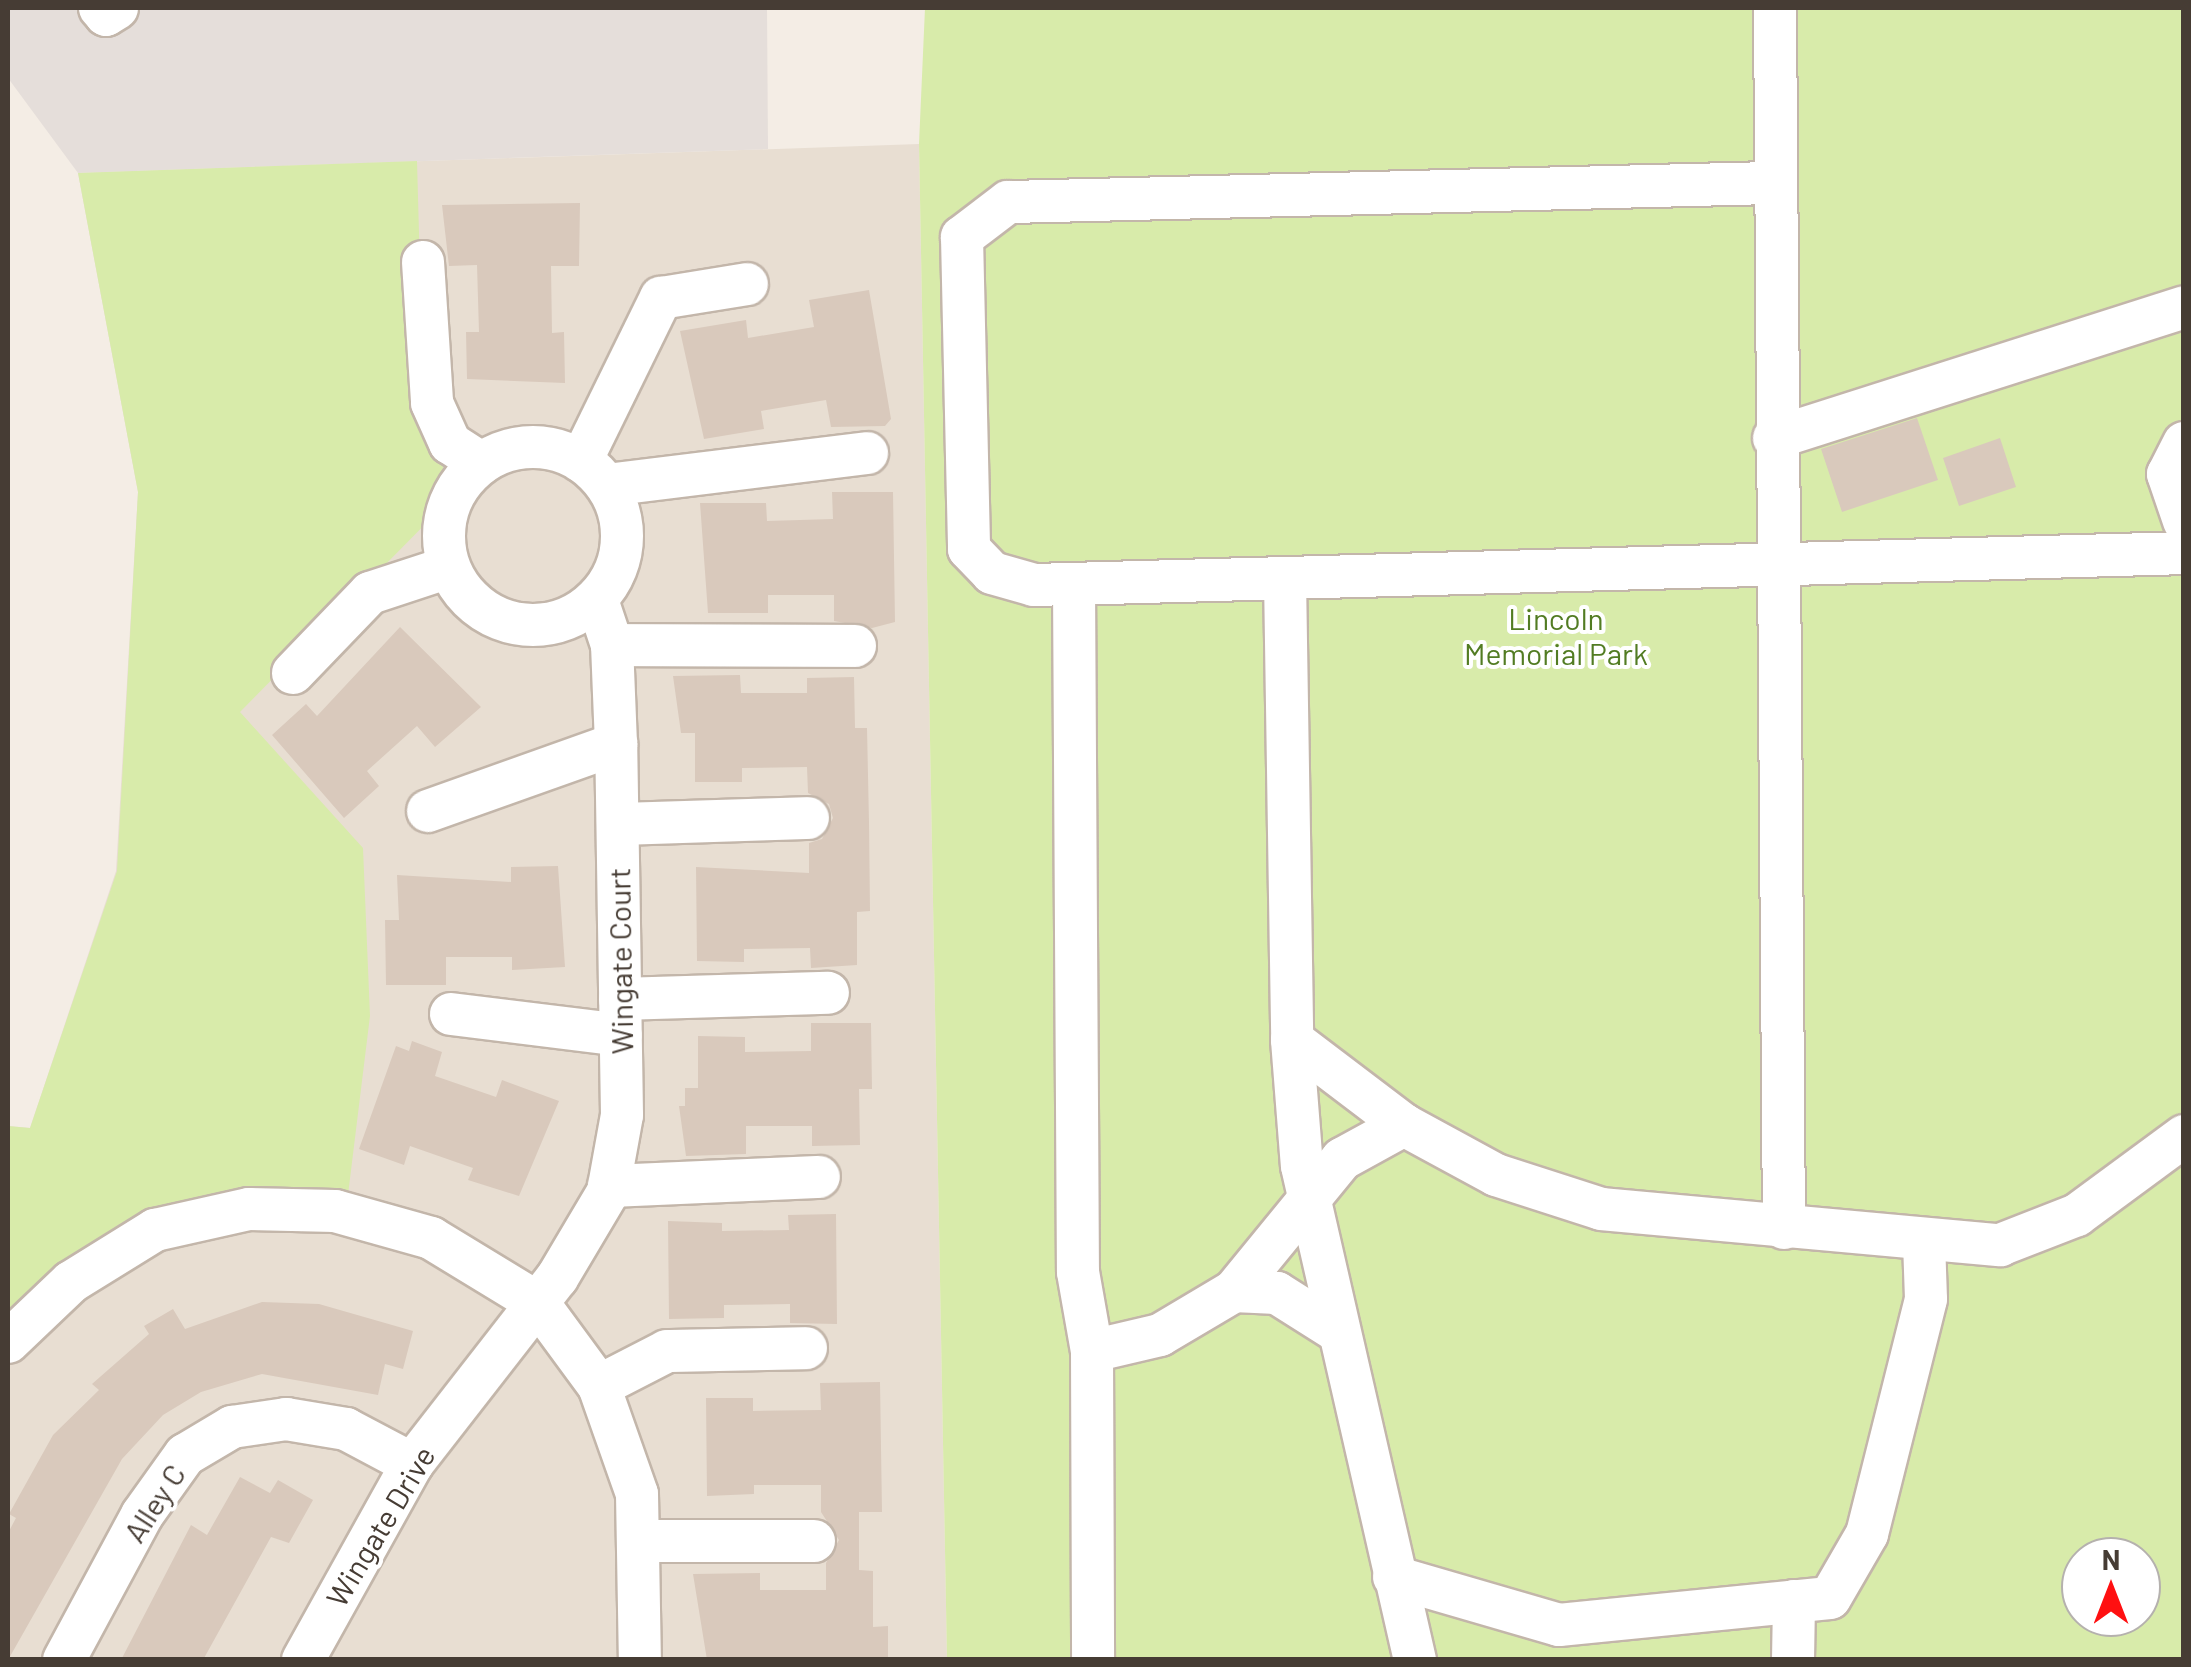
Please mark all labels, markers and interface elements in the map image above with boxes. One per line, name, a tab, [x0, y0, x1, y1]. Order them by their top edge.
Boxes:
park label: Lincoln Memorial Park	[1464, 600, 1648, 670]
street label: Wingate Court	[600, 867, 640, 1055]
street label: Wingate Drive	[318, 1439, 442, 1613]
street label: Alley C	[116, 1457, 192, 1549]
north arrow	[2061, 1537, 2161, 1637]
text: N	[2102, 1542, 2120, 1576]

